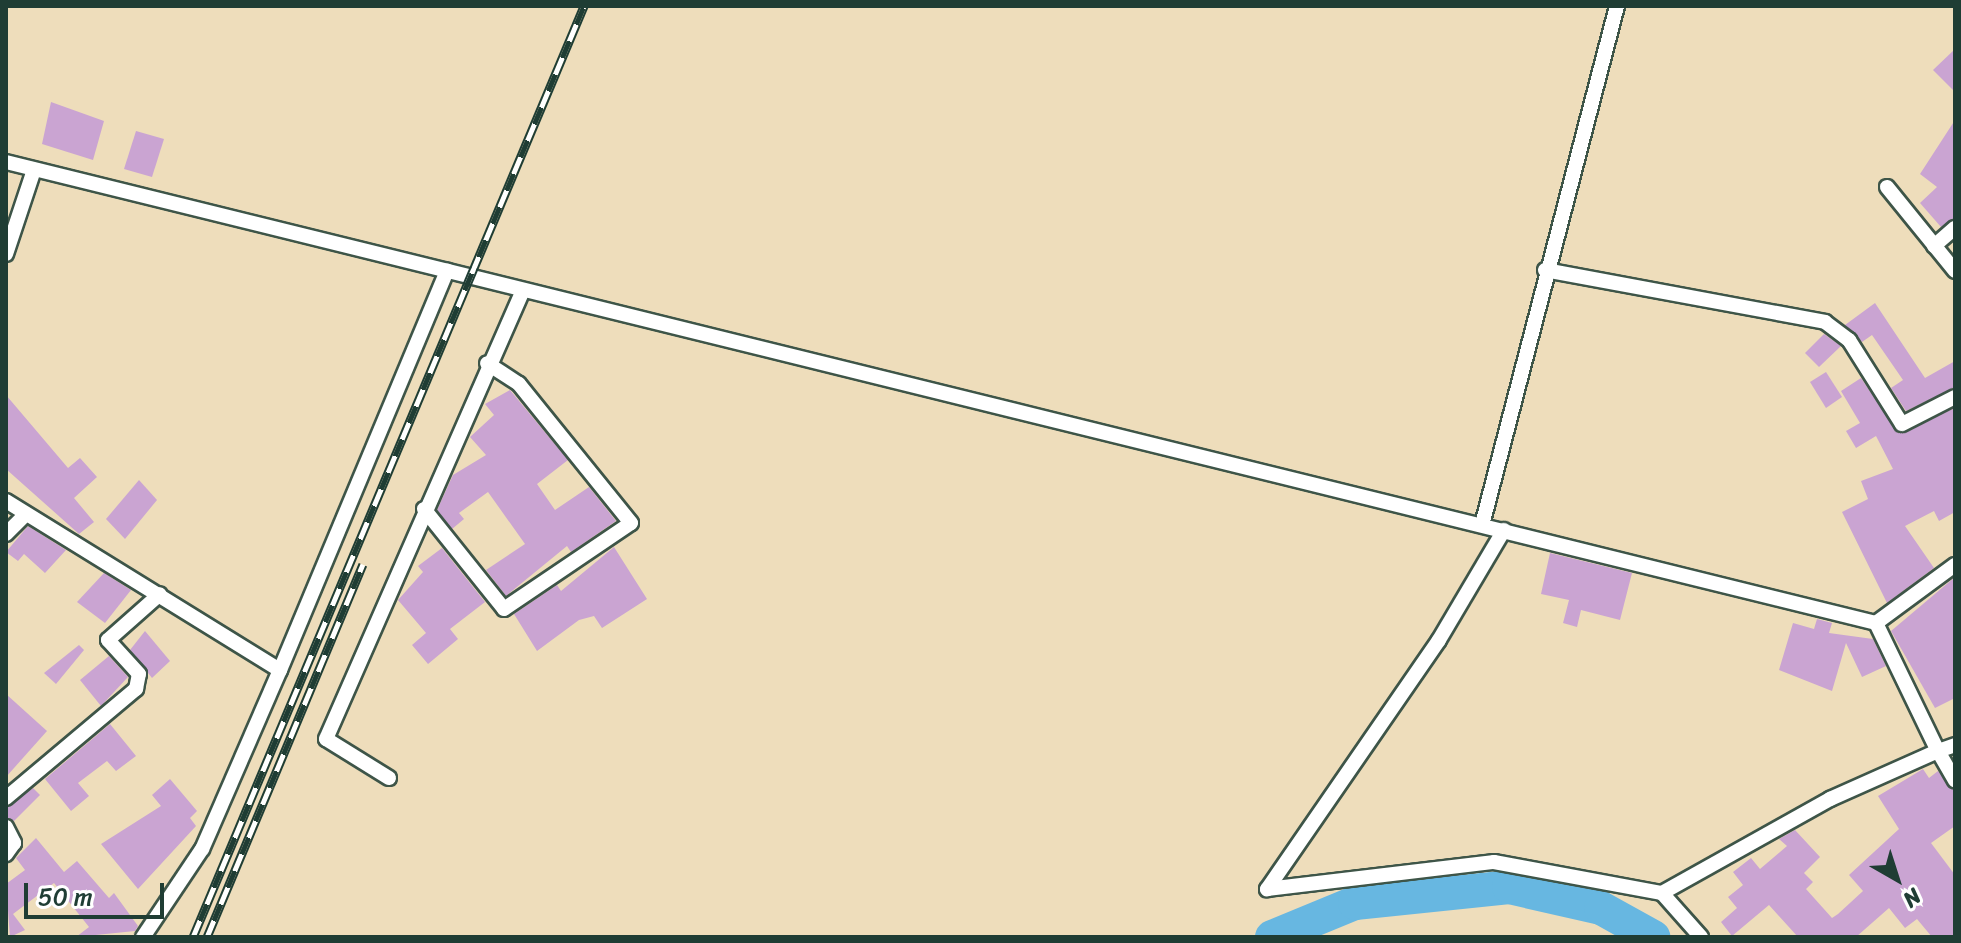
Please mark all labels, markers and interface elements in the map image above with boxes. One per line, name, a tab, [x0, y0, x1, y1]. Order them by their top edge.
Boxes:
north arrow	[1857, 839, 1937, 919]
scale bar	[28, 867, 168, 917]
text: 50 m	[38, 876, 93, 918]
text: N	[1894, 878, 1931, 918]

